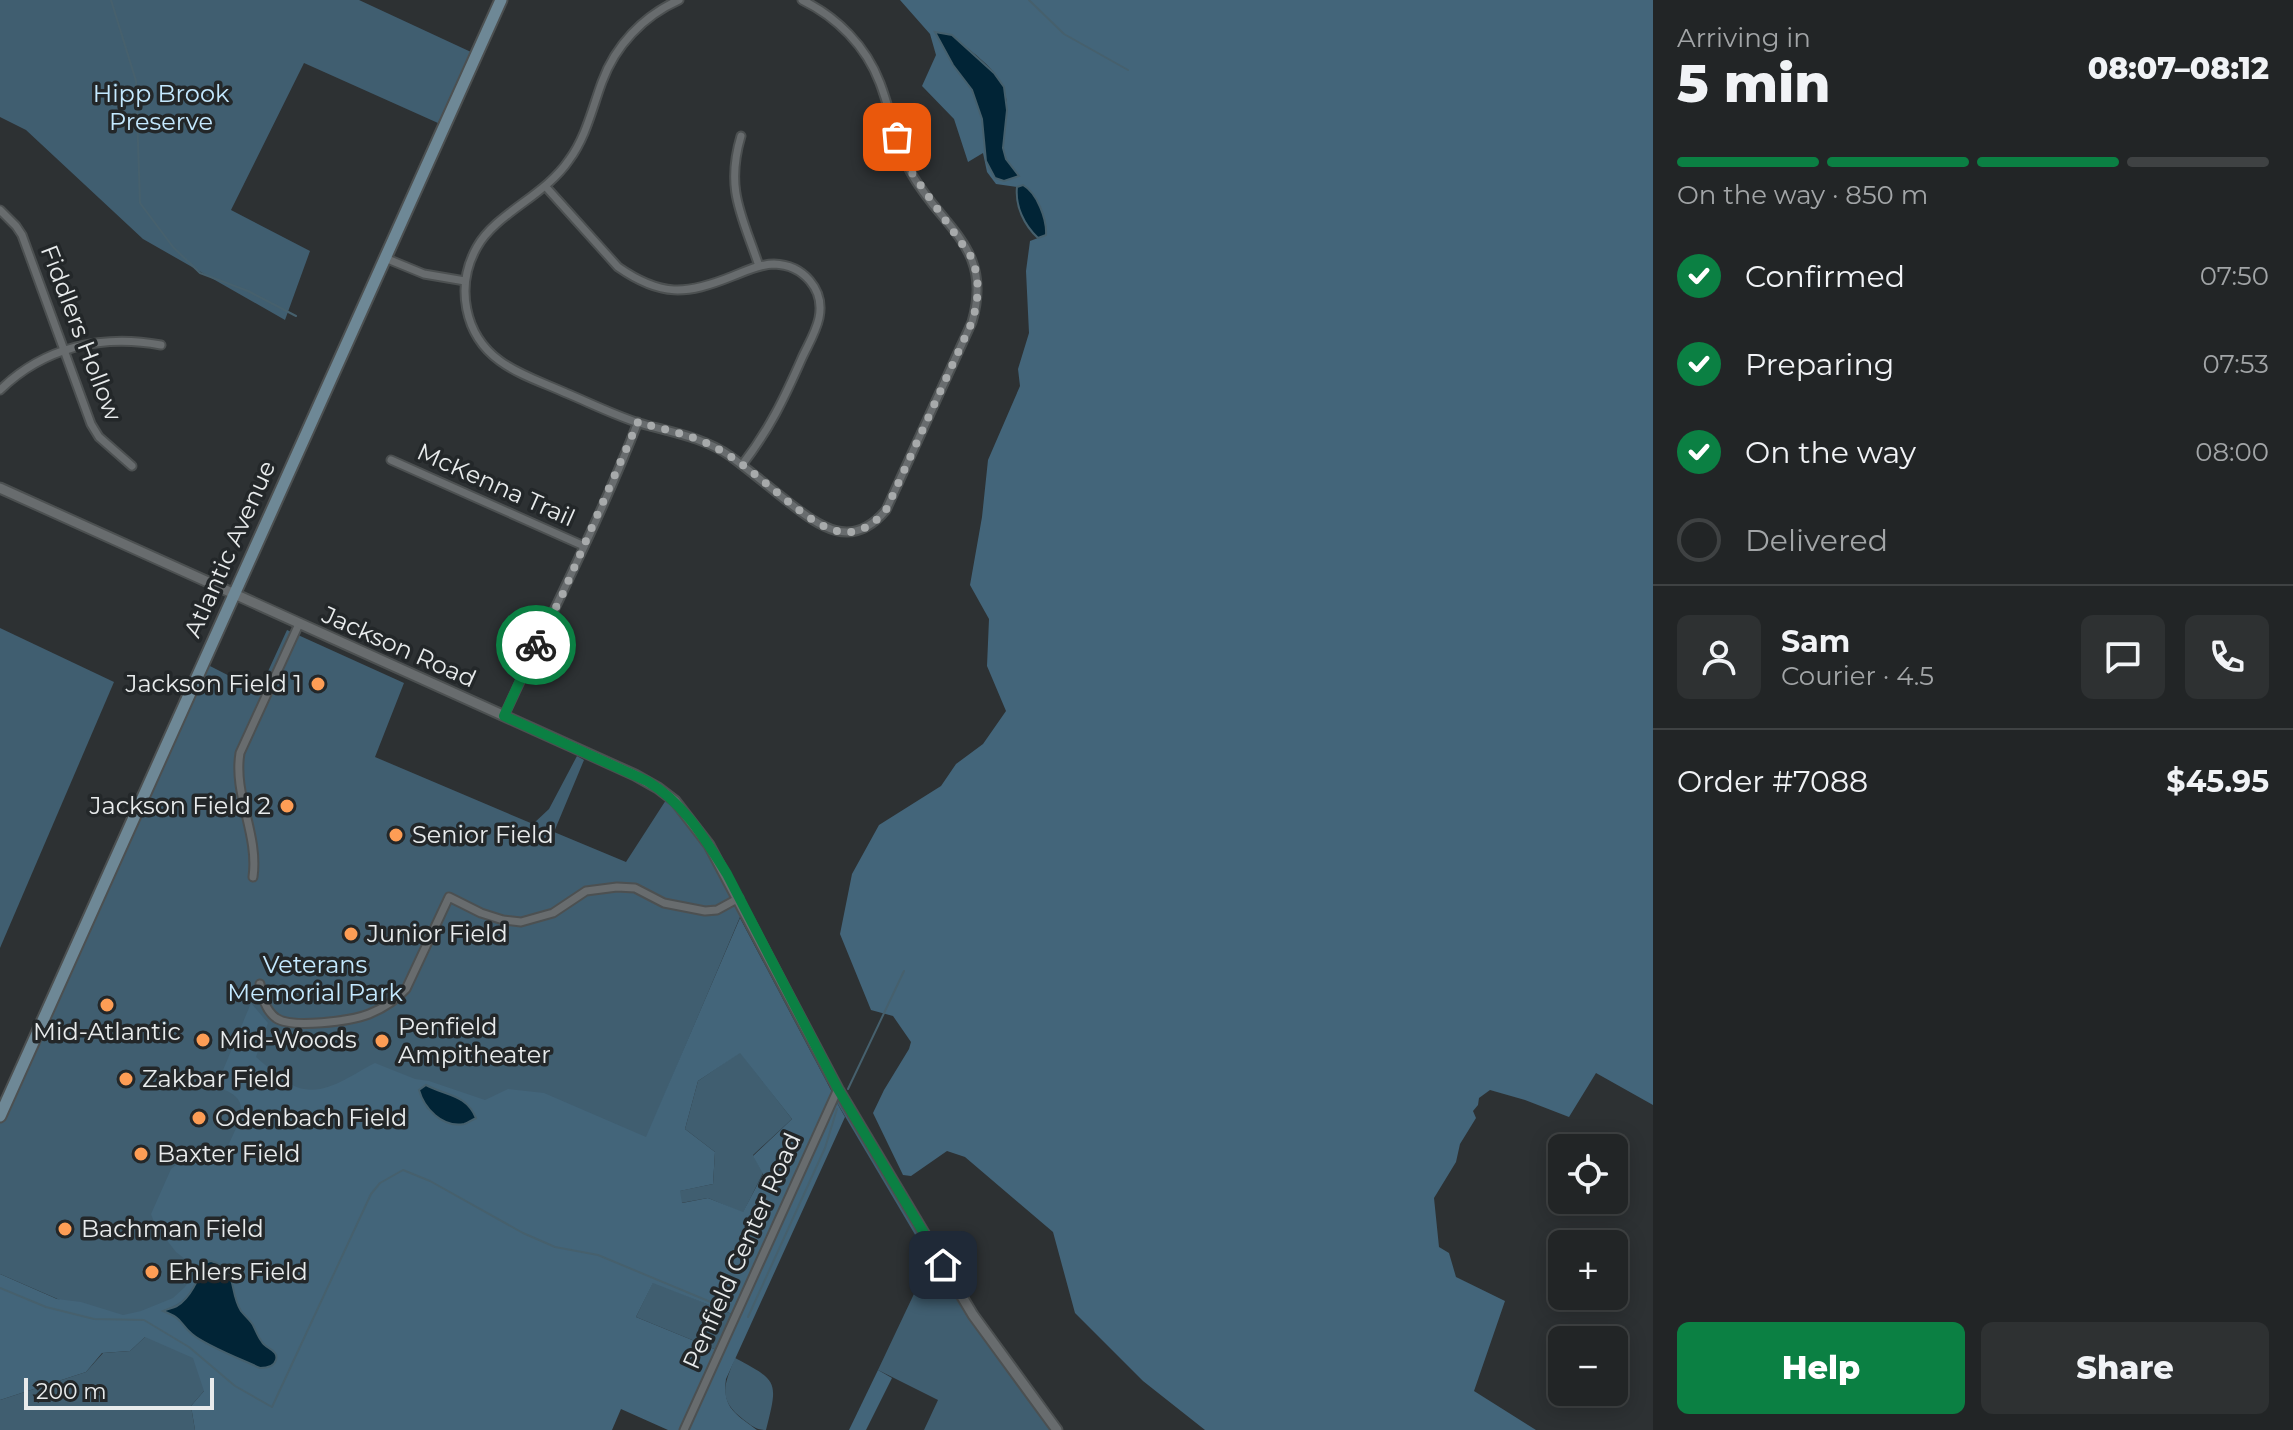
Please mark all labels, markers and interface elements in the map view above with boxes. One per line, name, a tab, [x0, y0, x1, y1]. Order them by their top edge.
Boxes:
text: Arriving in	[1677, 22, 1811, 54]
text: 08:07–08:12	[2088, 50, 2269, 87]
text: 5 min	[1677, 52, 1831, 115]
park label: Hipp Brook Preserve	[93, 79, 230, 136]
pin	[863, 103, 931, 171]
icon: bag	[875, 115, 919, 159]
text: On the way · 850 m	[1677, 179, 1928, 211]
street label: Fiddlers Hollow	[35, 241, 128, 425]
icon: check	[1677, 254, 1721, 298]
text: Confirmed	[1745, 258, 1905, 295]
text: 07:50	[2200, 260, 2269, 292]
icon: check	[1677, 342, 1721, 386]
text: Preparing	[1745, 346, 1894, 383]
text: 07:53	[2202, 348, 2269, 380]
icon: check	[1677, 430, 1721, 474]
text: On the way	[1745, 434, 1916, 471]
text: 08:00	[2195, 436, 2269, 468]
street label: McKenna Trail	[413, 437, 580, 532]
street label: Atlantic Avenue	[178, 456, 281, 642]
text: Delivered	[1745, 522, 1888, 559]
street label: Jackson Road	[317, 599, 481, 693]
courier	[496, 605, 576, 685]
button: person	[1677, 615, 1761, 699]
button: chat	[2081, 615, 2165, 699]
button: phone	[2185, 615, 2269, 699]
icon: bike	[514, 623, 558, 667]
text: Sam	[1781, 623, 1850, 660]
text: Courier · 4.5	[1781, 660, 1934, 692]
place label: Jackson Field 1	[124, 669, 302, 698]
marker: Jackson Field 1	[309, 675, 327, 693]
text: Order #7088	[1677, 763, 1868, 800]
text: $45.95	[2166, 763, 2269, 800]
place label: Jackson Field 2	[88, 791, 271, 820]
marker: Jackson Field 2	[278, 797, 296, 815]
place label: Senior Field	[412, 820, 554, 849]
marker: Senior Field	[387, 826, 405, 844]
place label: Junior Field	[366, 919, 508, 948]
marker: Junior Field	[342, 925, 360, 943]
park label: Veterans Memorial Park	[227, 950, 403, 1007]
marker: Mid-Atlantic	[98, 996, 116, 1014]
place label: Penfield Ampitheater	[398, 1012, 551, 1069]
place label: Mid-Atlantic	[33, 1017, 181, 1046]
place label: Mid-Woods	[219, 1025, 357, 1054]
marker: Mid-Woods	[194, 1031, 212, 1049]
marker: Penfield Ampitheater	[373, 1032, 391, 1050]
place label: Zakbar Field	[142, 1064, 291, 1093]
marker: Zakbar Field	[117, 1070, 135, 1088]
place label: Odenbach Field	[215, 1103, 407, 1132]
marker: Odenbach Field	[190, 1109, 208, 1127]
street label: Penfield Center Road	[676, 1128, 807, 1373]
map controls	[1548, 1134, 1628, 1406]
button: locate	[1548, 1134, 1628, 1214]
place label: Baxter Field	[157, 1139, 301, 1168]
marker: Baxter Field	[132, 1145, 150, 1163]
place label: Bachman Field	[81, 1214, 264, 1243]
marker: Bachman Field	[56, 1220, 74, 1238]
button: +	[1548, 1230, 1628, 1310]
pin	[909, 1231, 977, 1299]
icon: home	[921, 1243, 965, 1287]
place label: Ehlers Field	[168, 1257, 308, 1286]
marker: Ehlers Field	[143, 1263, 161, 1281]
button: Help	[1677, 1322, 1965, 1414]
button: Share	[1981, 1322, 2269, 1414]
button: −	[1548, 1326, 1628, 1406]
scale bar	[24, 1374, 214, 1410]
text: 200 m	[36, 1378, 107, 1405]

